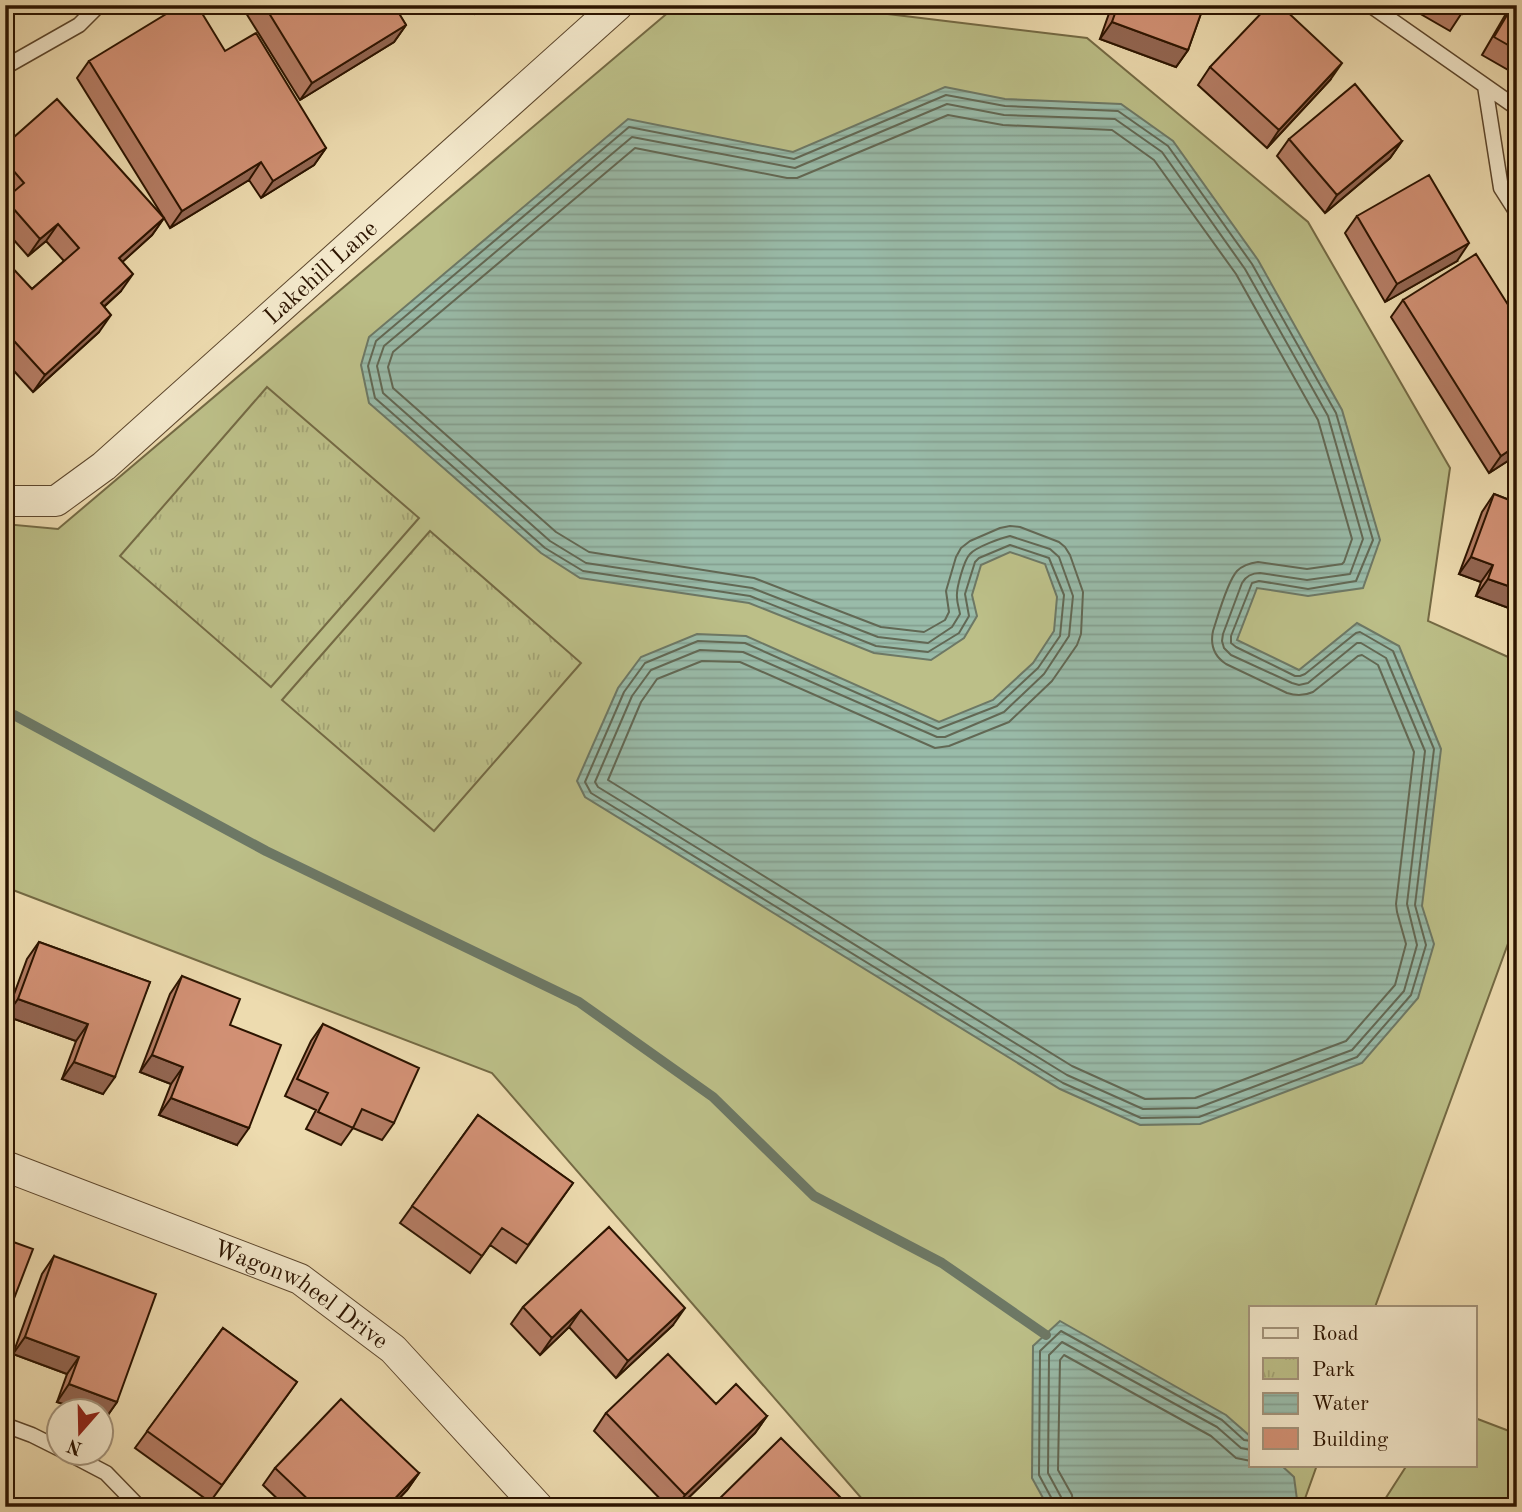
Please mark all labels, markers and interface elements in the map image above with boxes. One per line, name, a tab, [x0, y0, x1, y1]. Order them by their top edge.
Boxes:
street label: Lakehill Lane	[261, 217, 383, 330]
street label: Wagonwheel Drive	[210, 1237, 392, 1355]
legend	[1249, 1306, 1476, 1466]
text: Road	[1312, 1324, 1359, 1345]
text: Park	[1312, 1360, 1355, 1381]
text: Water	[1312, 1394, 1369, 1415]
north arrow	[46, 1396, 116, 1466]
text: Building	[1312, 1430, 1389, 1451]
text: N	[65, 1434, 85, 1457]

